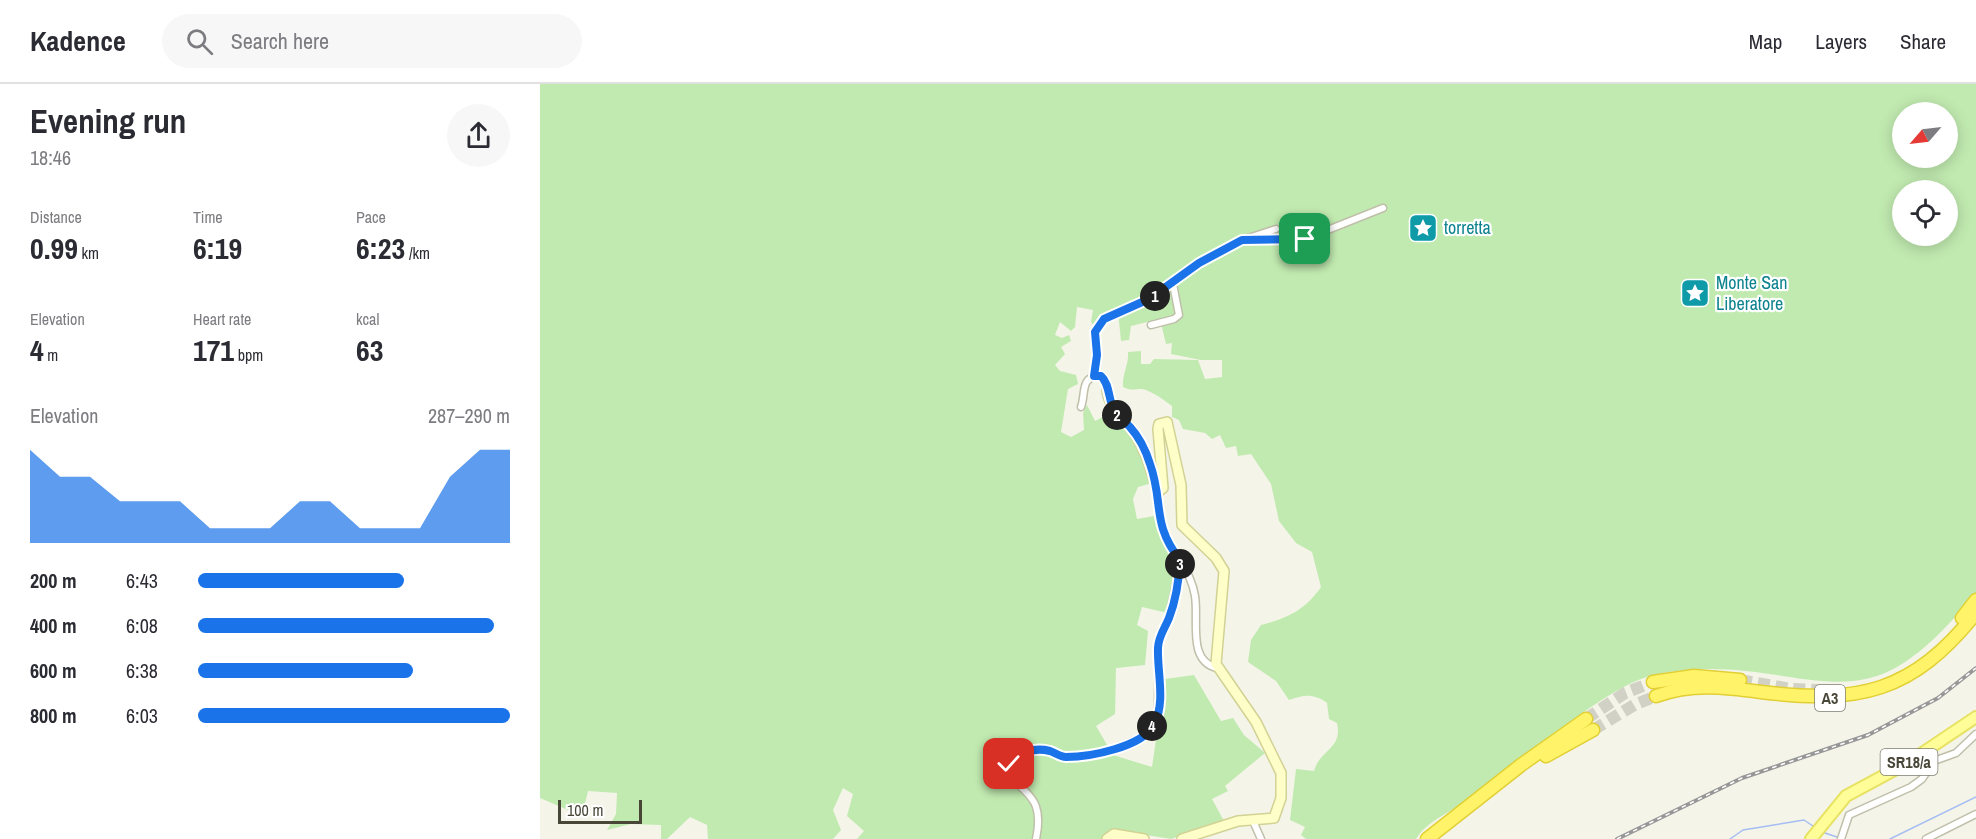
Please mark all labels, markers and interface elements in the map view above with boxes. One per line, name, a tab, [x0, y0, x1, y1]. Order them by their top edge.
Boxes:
search box	[162, 14, 582, 68]
text: Kadence	[30, 22, 126, 60]
icon: search	[183, 25, 216, 58]
text: Search here	[231, 26, 329, 56]
text: Map	[1749, 27, 1782, 56]
text: Layers	[1815, 27, 1867, 56]
text: Share	[1900, 27, 1946, 56]
text: Evening run	[30, 99, 186, 143]
north arrow	[1892, 102, 1958, 168]
map controls	[1892, 102, 1958, 246]
button: share	[447, 104, 510, 167]
text: 18:46	[30, 144, 71, 171]
button: locate	[1892, 180, 1958, 246]
text: Distance	[30, 206, 82, 228]
text: Time	[193, 206, 223, 228]
text: Pace	[356, 206, 386, 228]
place icon: torretta	[1407, 212, 1439, 244]
pin	[1279, 213, 1330, 264]
place label: torretta	[1444, 215, 1491, 240]
icon: arrive	[1288, 222, 1321, 255]
text: 0.99	[30, 228, 78, 268]
text: 6:19	[193, 228, 242, 268]
text: 6:23	[356, 228, 405, 268]
text: km	[78, 242, 99, 264]
text: /km	[405, 242, 430, 264]
place label: Monte San Liberatore	[1716, 270, 1787, 316]
place icon: Monte San Liberatore	[1679, 277, 1711, 309]
pin: 1	[1140, 281, 1170, 311]
text: 1	[1151, 285, 1159, 307]
text: Elevation	[30, 308, 85, 330]
text: Heart rate	[193, 308, 251, 330]
text: kcal	[356, 308, 379, 330]
text: 4	[30, 330, 44, 370]
text: 171	[193, 330, 234, 370]
text: 63	[356, 330, 383, 370]
text: m	[44, 344, 58, 366]
text: bpm	[234, 344, 263, 366]
pin: 2	[1102, 400, 1132, 430]
text: Elevation	[30, 402, 98, 429]
text: 287–290 m	[428, 402, 510, 429]
text: 2	[1113, 404, 1121, 426]
pin: 3	[1165, 549, 1195, 579]
text: 3	[1176, 553, 1184, 575]
text: 200 m	[30, 567, 77, 594]
text: 6:43	[126, 567, 158, 594]
text: 400 m	[30, 612, 77, 639]
text: 6:08	[126, 612, 158, 639]
text: 600 m	[30, 657, 77, 684]
text: 6:38	[126, 657, 158, 684]
road number: A3	[1815, 685, 1845, 711]
text: 800 m	[30, 702, 77, 729]
text: 6:03	[126, 702, 158, 729]
pin: 4	[1137, 711, 1167, 741]
text: 4	[1148, 715, 1156, 737]
pin	[983, 738, 1034, 789]
icon: check	[992, 747, 1025, 780]
road number: SR18/a	[1880, 749, 1938, 775]
scale bar	[558, 797, 642, 824]
text: 100 m	[567, 799, 603, 821]

